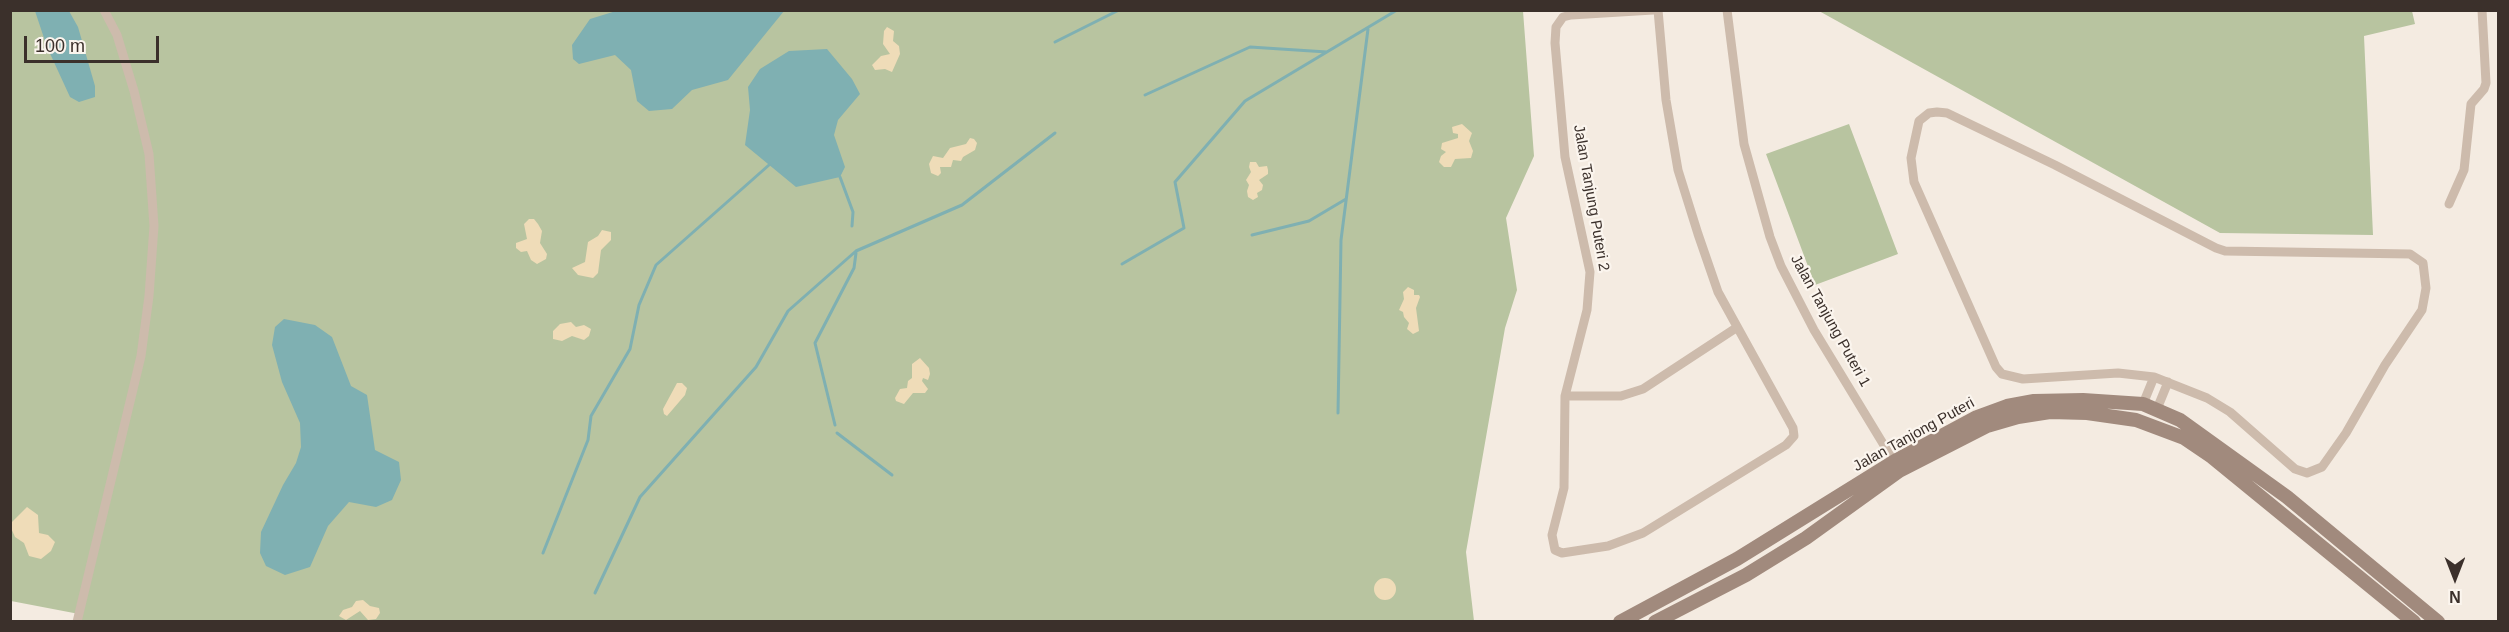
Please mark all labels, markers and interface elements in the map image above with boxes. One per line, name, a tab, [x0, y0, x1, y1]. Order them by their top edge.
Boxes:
scale bar	[27, 24, 162, 62]
text: 100 m	[35, 36, 85, 56]
street label: Jalan Tanjung Puteri 2	[1569, 123, 1613, 273]
street label: Jalan Tanjung Puteri 1	[1786, 252, 1874, 390]
street label: Jalan Tanjong Puteri	[1850, 394, 1978, 476]
north arrow	[2425, 548, 2485, 608]
text: N	[2449, 588, 2461, 605]

